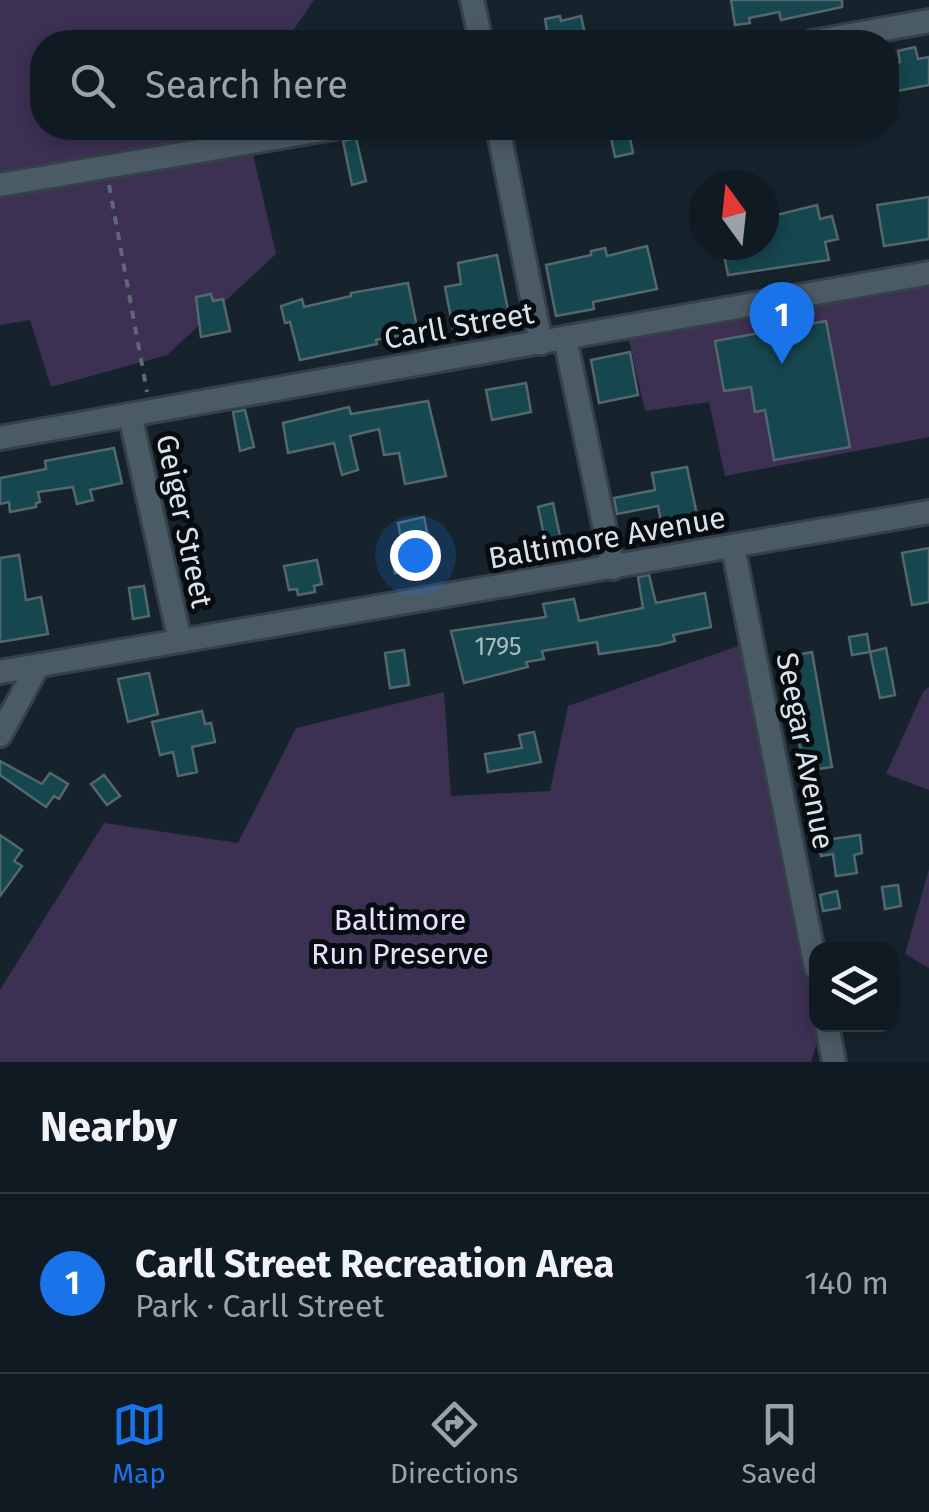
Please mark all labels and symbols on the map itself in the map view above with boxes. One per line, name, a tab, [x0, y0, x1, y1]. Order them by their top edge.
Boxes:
north arrow	[689, 170, 779, 260]
pin: 1	[750, 282, 814, 364]
street label: Carll Street	[381, 295, 537, 357]
street label: Geiger Street	[148, 431, 220, 611]
street label: Baltimore Avenue	[486, 499, 728, 577]
your location	[390, 530, 441, 581]
house number: 1795	[474, 632, 522, 662]
street label: Seegar Avenue	[768, 650, 842, 852]
park label: Baltimore Run Preserve	[311, 902, 489, 972]

